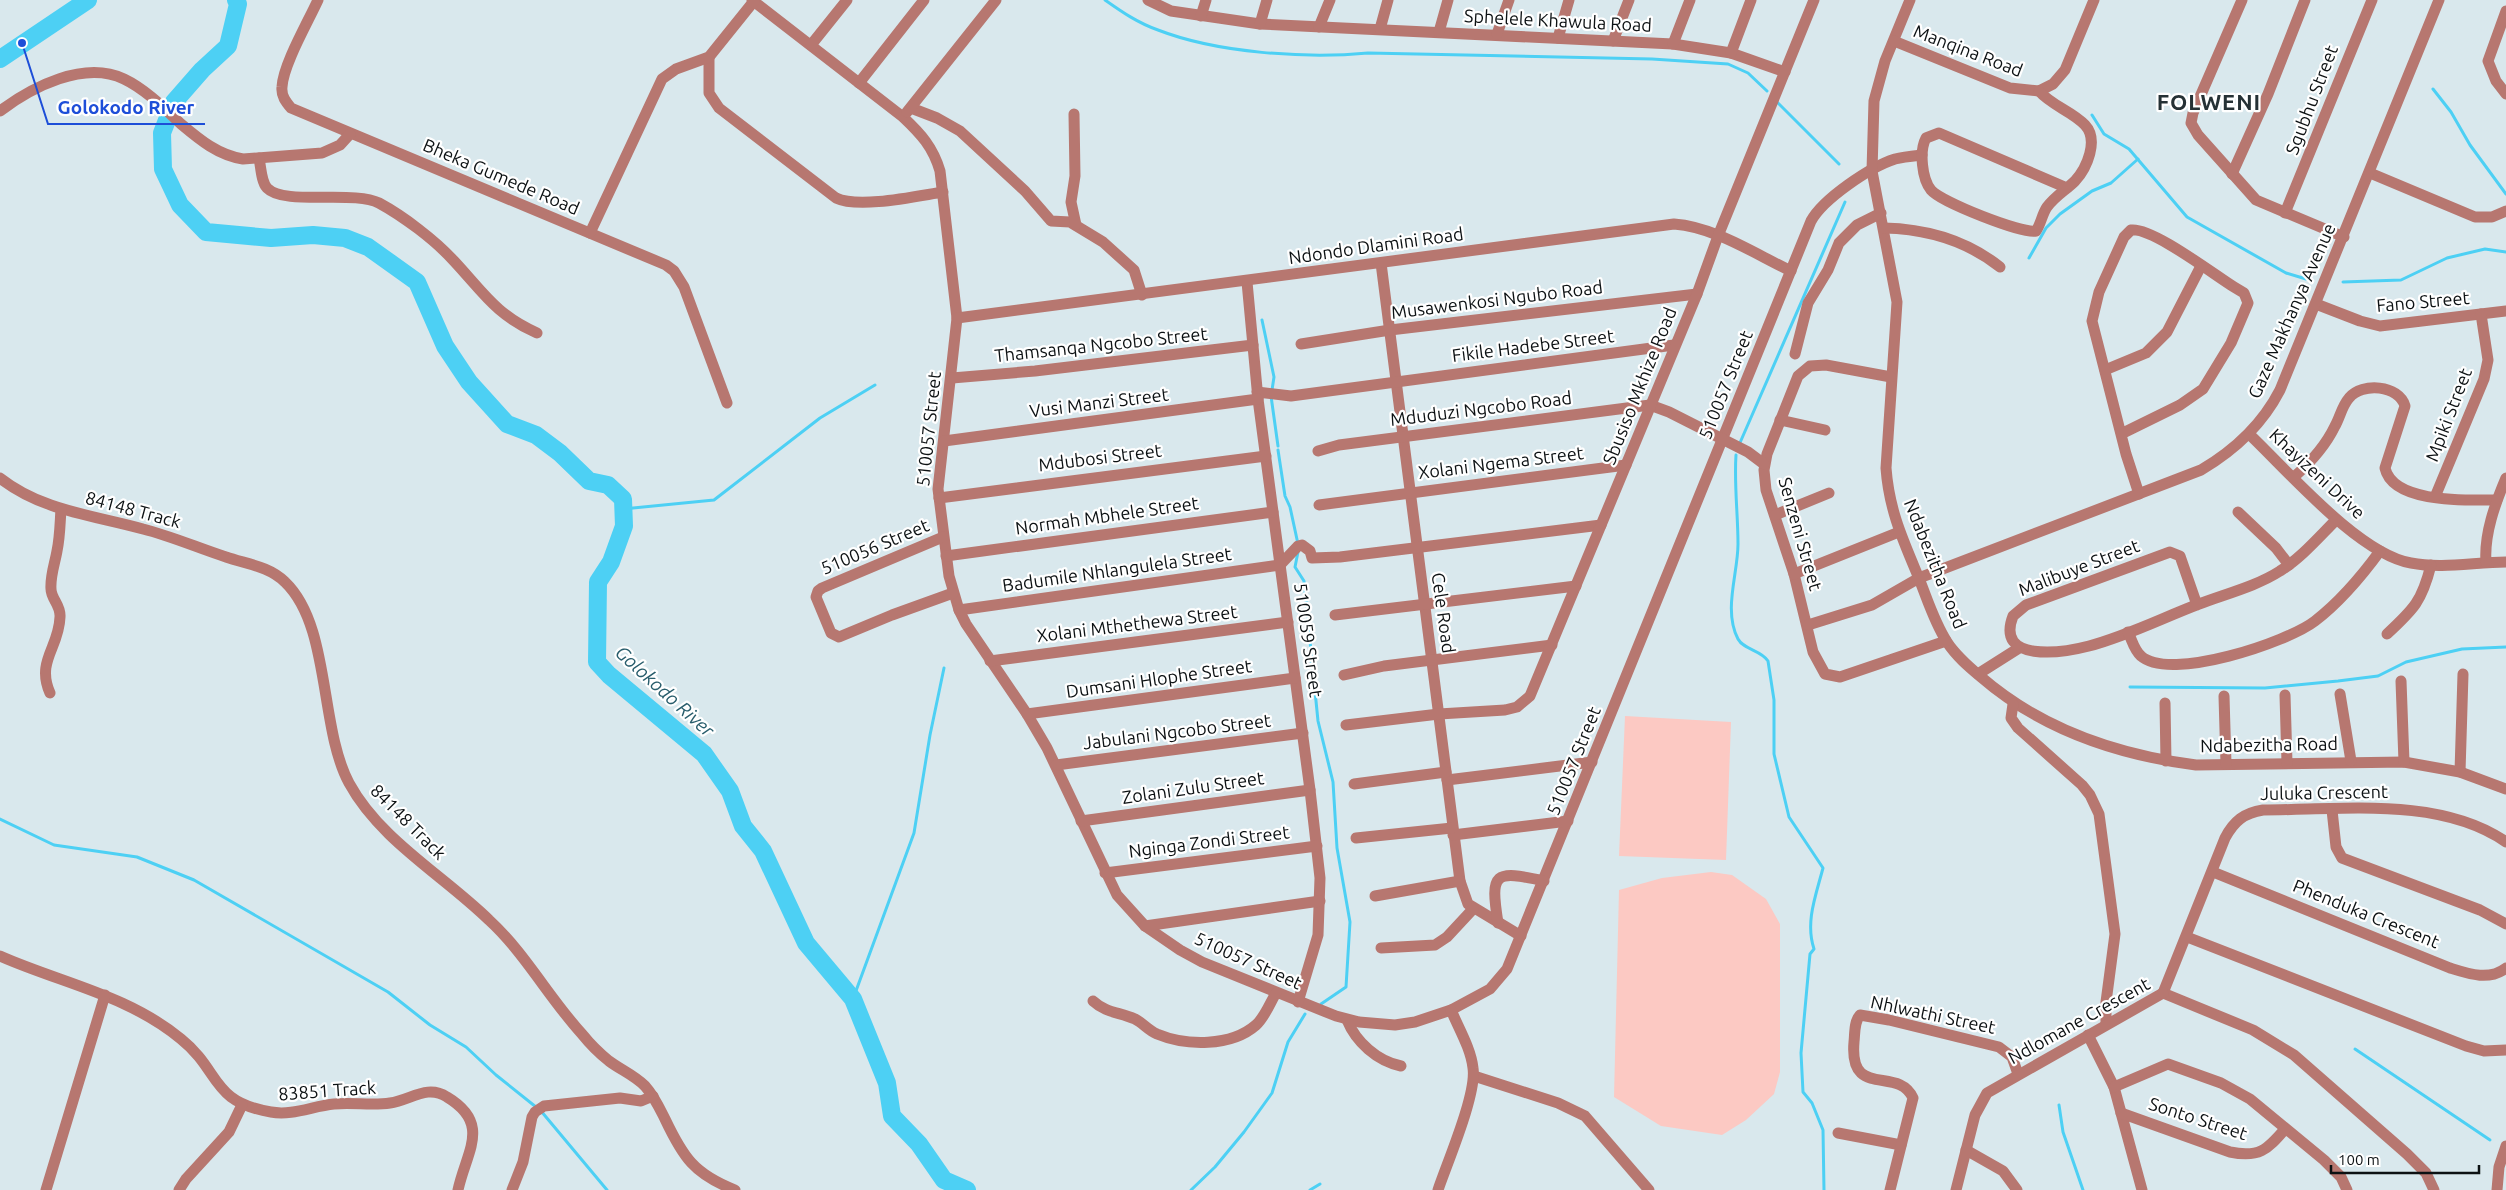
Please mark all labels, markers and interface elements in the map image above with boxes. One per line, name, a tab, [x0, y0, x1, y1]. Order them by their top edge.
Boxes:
street label: Sphelele Khawula Road	[1464, 5, 1652, 35]
street label: Manqina Road	[1911, 20, 2026, 80]
street label: Sgubhu Street	[2281, 42, 2341, 157]
district label: FOLWENI	[2157, 89, 2261, 114]
callout: Golokodo River	[48, 90, 205, 124]
text: Golokodo River	[58, 96, 195, 118]
street label: Bheka Gumede Road	[420, 134, 583, 218]
street label: Gaze Makhanya Avenue	[2243, 220, 2339, 401]
street label: Ndondo Dlamini Road	[1287, 223, 1465, 267]
street label: Musawenkosi Ngubo Road	[1390, 276, 1604, 322]
street label: Fano Street	[2376, 287, 2470, 315]
street label: Sbusiso Mkhize Road	[1598, 304, 1680, 467]
street label: Thamsanqa Ngcobo Street	[994, 323, 1208, 365]
street label: Fikile Hadebe Street	[1451, 325, 1615, 365]
street label: 510057 Street	[1694, 327, 1756, 442]
street label: Mpiki Street	[2421, 365, 2475, 464]
street label: 510057 Street	[912, 371, 944, 487]
street label: Vusi Manzi Street	[1028, 384, 1170, 420]
street label: Mduduzi Ngcobo Road	[1389, 387, 1573, 429]
street label: Khayizeni Drive	[2266, 424, 2369, 522]
street label: Mdubosi Street	[1037, 440, 1163, 474]
street label: Xolani Ngema Street	[1417, 442, 1585, 482]
street label: Senzeni Street	[1775, 475, 1827, 593]
street label: 84148 Track	[83, 487, 183, 531]
street label: Normah Mbhele Street	[1014, 492, 1200, 538]
street label: Ndabezitha Road	[1901, 496, 1971, 631]
street label: 510056 Street	[818, 514, 932, 578]
street label: Malibuye Street	[2015, 535, 2142, 599]
street label: Badumile Nhlangulela Street	[1001, 543, 1233, 595]
street label: Cele Road	[1428, 571, 1460, 654]
street label: 510059 Street	[1291, 581, 1327, 698]
street label: Xolani Mthethewa Street	[1035, 601, 1238, 645]
water label: Golokodo River	[611, 641, 719, 742]
street label: Dumsani Hlophe Street	[1065, 655, 1253, 701]
street label: 510057 Street	[1542, 703, 1604, 818]
street label: Jabulani Ngcobo Street	[1082, 710, 1272, 752]
street label: Ndabezitha Road	[2200, 733, 2338, 755]
street label: Zolani Zulu Street	[1121, 767, 1265, 807]
street label: 84148 Track	[367, 780, 450, 863]
street label: Juluka Crescent	[2260, 781, 2388, 803]
street label: Nginga Zondi Street	[1127, 821, 1290, 861]
street label: Phenduka Crescent	[2290, 875, 2442, 952]
street label: 510057 Street	[1192, 928, 1305, 993]
street label: Ndlomane Crescent	[2004, 973, 2153, 1067]
street label: Nhlwathi Street	[1869, 991, 1997, 1037]
street label: 83851 Track	[277, 1077, 376, 1103]
street label: Sonto Street	[2147, 1093, 2250, 1143]
scale bar	[2331, 1142, 2478, 1174]
text: 100 m	[2338, 1151, 2380, 1168]

